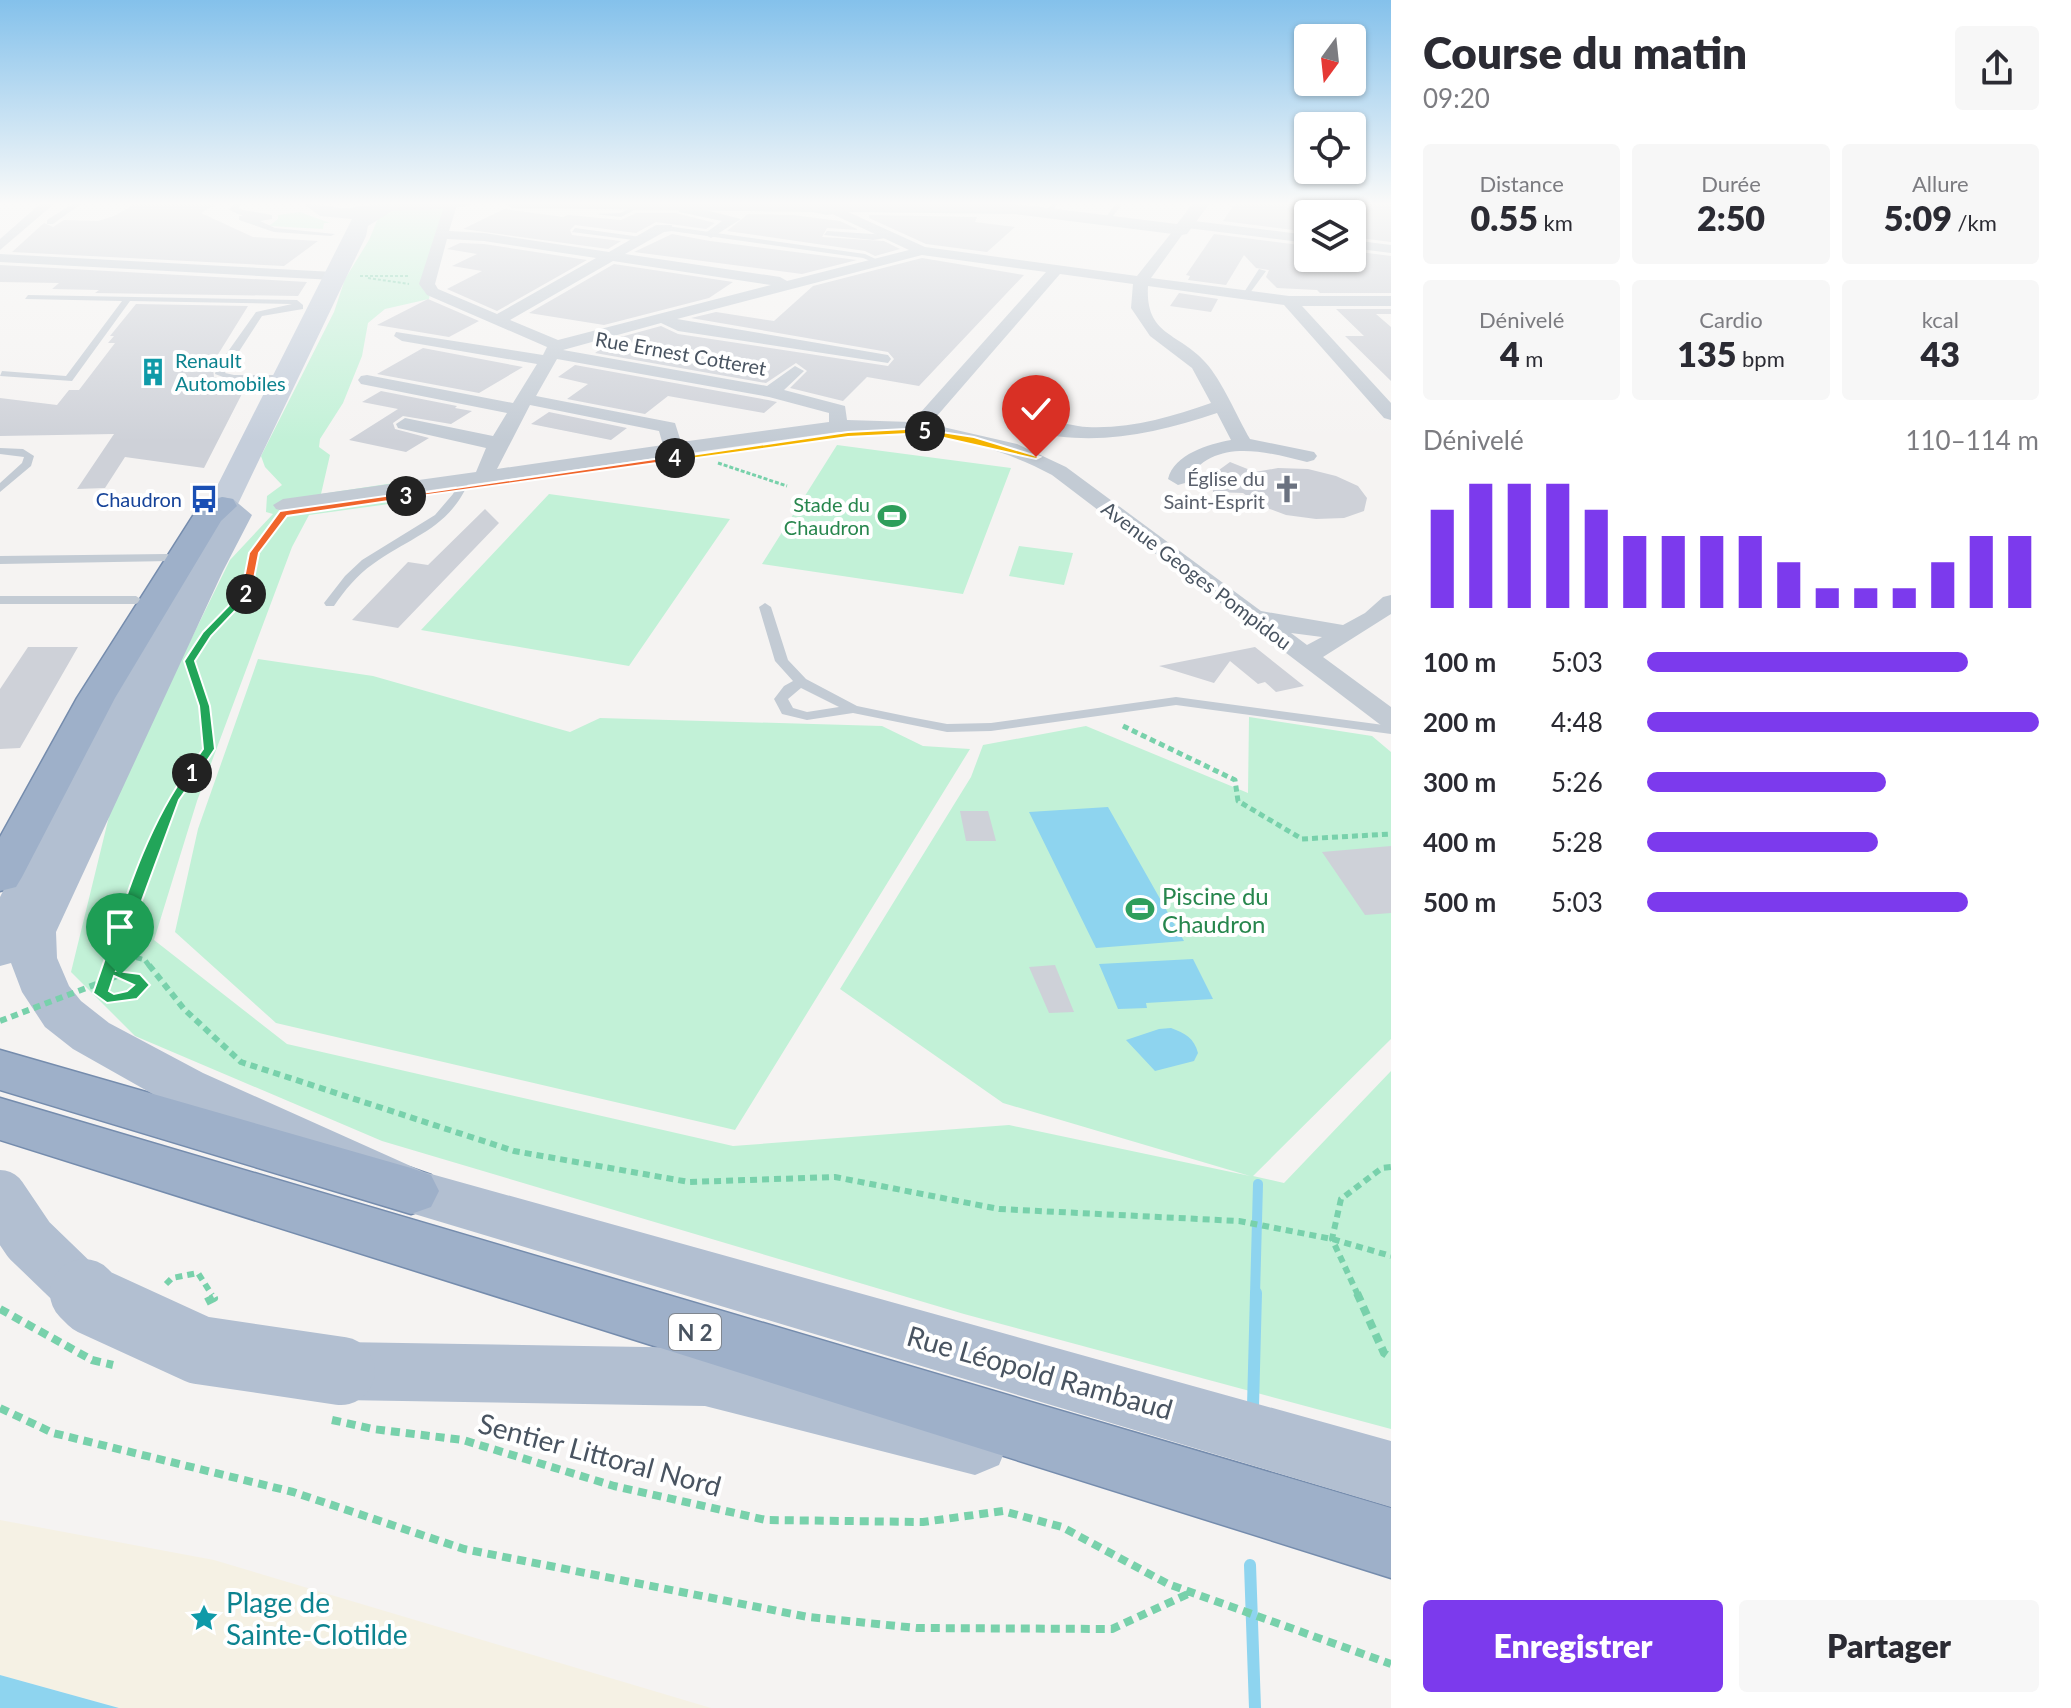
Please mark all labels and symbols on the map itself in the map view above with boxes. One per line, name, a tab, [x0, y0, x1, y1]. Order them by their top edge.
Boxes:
north arrow	[1294, 24, 1366, 96]
street label: Rue Ernest Cotteret	[594, 326, 768, 380]
place label: Renault Automobiles	[175, 348, 286, 395]
building icon: Renault Automobiles	[138, 357, 168, 387]
pin	[1002, 375, 1070, 457]
pin: 5	[905, 411, 945, 451]
pin: 4	[655, 438, 695, 478]
place label: Église du Saint-Esprit	[1163, 466, 1265, 513]
church icon: Église du Saint-Esprit	[1272, 474, 1302, 504]
pin: 3	[386, 476, 426, 516]
bus stop icon: Chaudron	[189, 484, 219, 514]
place label: Chaudron	[96, 487, 182, 511]
place label: Stade du Chaudron	[784, 492, 870, 539]
street label: Avenue Geoges Pompidou	[1097, 496, 1297, 654]
sports icon: Stade du Chaudron	[877, 501, 907, 531]
pin: 2	[226, 574, 266, 614]
pin: 1	[172, 753, 212, 793]
place label: Piscine du Chaudron	[1162, 881, 1269, 938]
pin	[86, 893, 154, 975]
sports icon: Piscine du Chaudron	[1125, 894, 1155, 924]
road number: N 2	[669, 1314, 721, 1350]
street label: Rue Léopold Rambaud	[903, 1318, 1177, 1426]
street label: Sentier Littoral Nord	[475, 1405, 725, 1503]
place label: Plage de Sainte-Clotilde	[226, 1585, 407, 1651]
place icon: Plage de Sainte-Clotilde	[189, 1603, 219, 1633]

